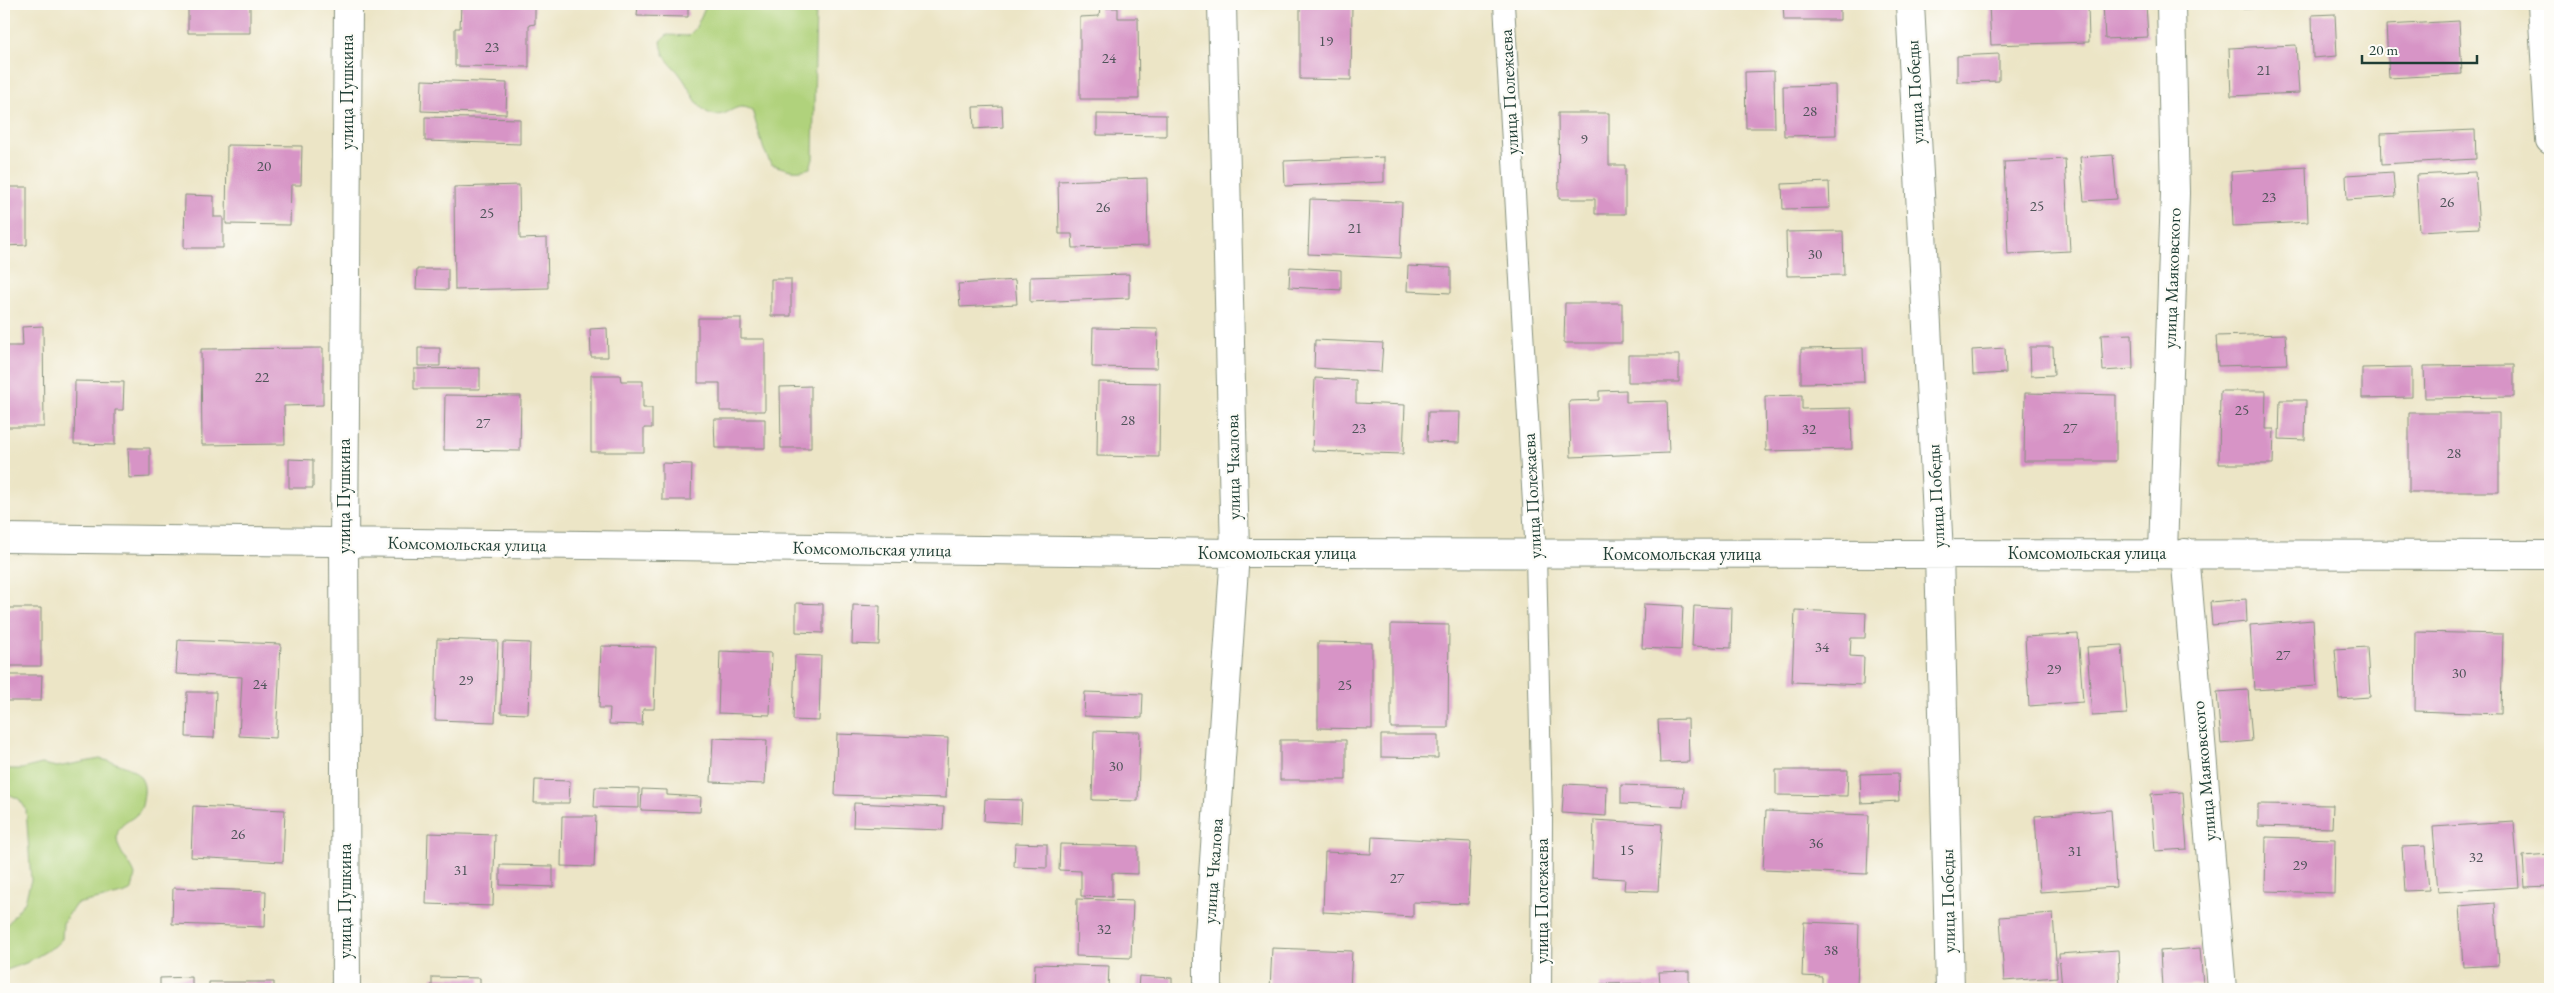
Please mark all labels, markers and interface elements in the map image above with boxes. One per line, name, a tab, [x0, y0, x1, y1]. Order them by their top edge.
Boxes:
street label: улица Полежаева	[1494, 28, 1523, 155]
house number: 19	[1319, 31, 1333, 50]
scale bar	[2362, 32, 2476, 64]
street label: улица Пушкина	[335, 33, 358, 150]
house number: 23	[485, 37, 499, 56]
street label: улица Победы	[1900, 39, 1929, 145]
text: 20 m	[2369, 40, 2398, 59]
house number: 24	[1102, 48, 1117, 67]
house number: 21	[2257, 60, 2271, 79]
house number: 28	[1803, 101, 1817, 120]
house number: 9	[1580, 129, 1588, 148]
house number: 20	[257, 156, 271, 175]
house number: 23	[2262, 187, 2276, 206]
house number: 26	[2440, 192, 2454, 211]
house number: 25	[2030, 196, 2044, 215]
house number: 26	[1096, 197, 1110, 216]
house number: 25	[480, 203, 494, 222]
street label: улица Маяковского	[2158, 207, 2185, 349]
house number: 21	[1348, 218, 1362, 237]
house number: 30	[1808, 244, 1822, 263]
house number: 22	[255, 367, 270, 386]
house number: 25	[2235, 400, 2249, 419]
house number: 28	[1121, 410, 1135, 429]
house number: 27	[476, 413, 491, 432]
street label: улица Чкалова	[1220, 413, 1245, 520]
house number: 23	[1352, 418, 1366, 437]
house number: 27	[2063, 418, 2078, 437]
house number: 32	[1802, 419, 1817, 438]
street label: улица Полежаева	[1517, 432, 1546, 559]
street label: улица Пушкина	[332, 437, 355, 554]
street label: улица Победы	[1921, 443, 1950, 549]
house number: 28	[2447, 443, 2461, 462]
street label: Комсомольская улица	[387, 531, 548, 556]
street label: Комсомольская улица	[792, 536, 953, 561]
street label: Комсомольская улица	[1197, 541, 1357, 564]
street label: Комсомольская улица	[2007, 541, 2167, 564]
street label: Комсомольская улица	[1602, 542, 1762, 565]
house number: 34	[1815, 637, 1830, 656]
house number: 27	[2276, 645, 2291, 664]
house number: 29	[2047, 659, 2061, 678]
house number: 30	[2452, 663, 2466, 682]
house number: 29	[459, 670, 473, 689]
house number: 24	[253, 674, 268, 693]
house number: 25	[1338, 675, 1352, 694]
street label: улица Маяковского	[2186, 700, 2221, 842]
house number: 30	[1109, 756, 1123, 775]
street label: улица Чкалова	[1197, 817, 1228, 925]
house number: 26	[231, 824, 245, 843]
house number: 36	[1809, 833, 1823, 852]
street label: улица Полежаева	[1530, 837, 1553, 964]
house number: 15	[1620, 840, 1634, 859]
house number: 31	[2068, 841, 2082, 860]
street label: улица Пушкина	[333, 842, 356, 959]
house number: 32	[2469, 847, 2484, 866]
street label: улица Победы	[1935, 849, 1960, 953]
house number: 29	[2293, 855, 2307, 874]
house number: 31	[454, 860, 468, 879]
house number: 27	[1390, 868, 1405, 887]
house number: 32	[1097, 919, 1112, 938]
house number: 38	[1824, 940, 1838, 959]

